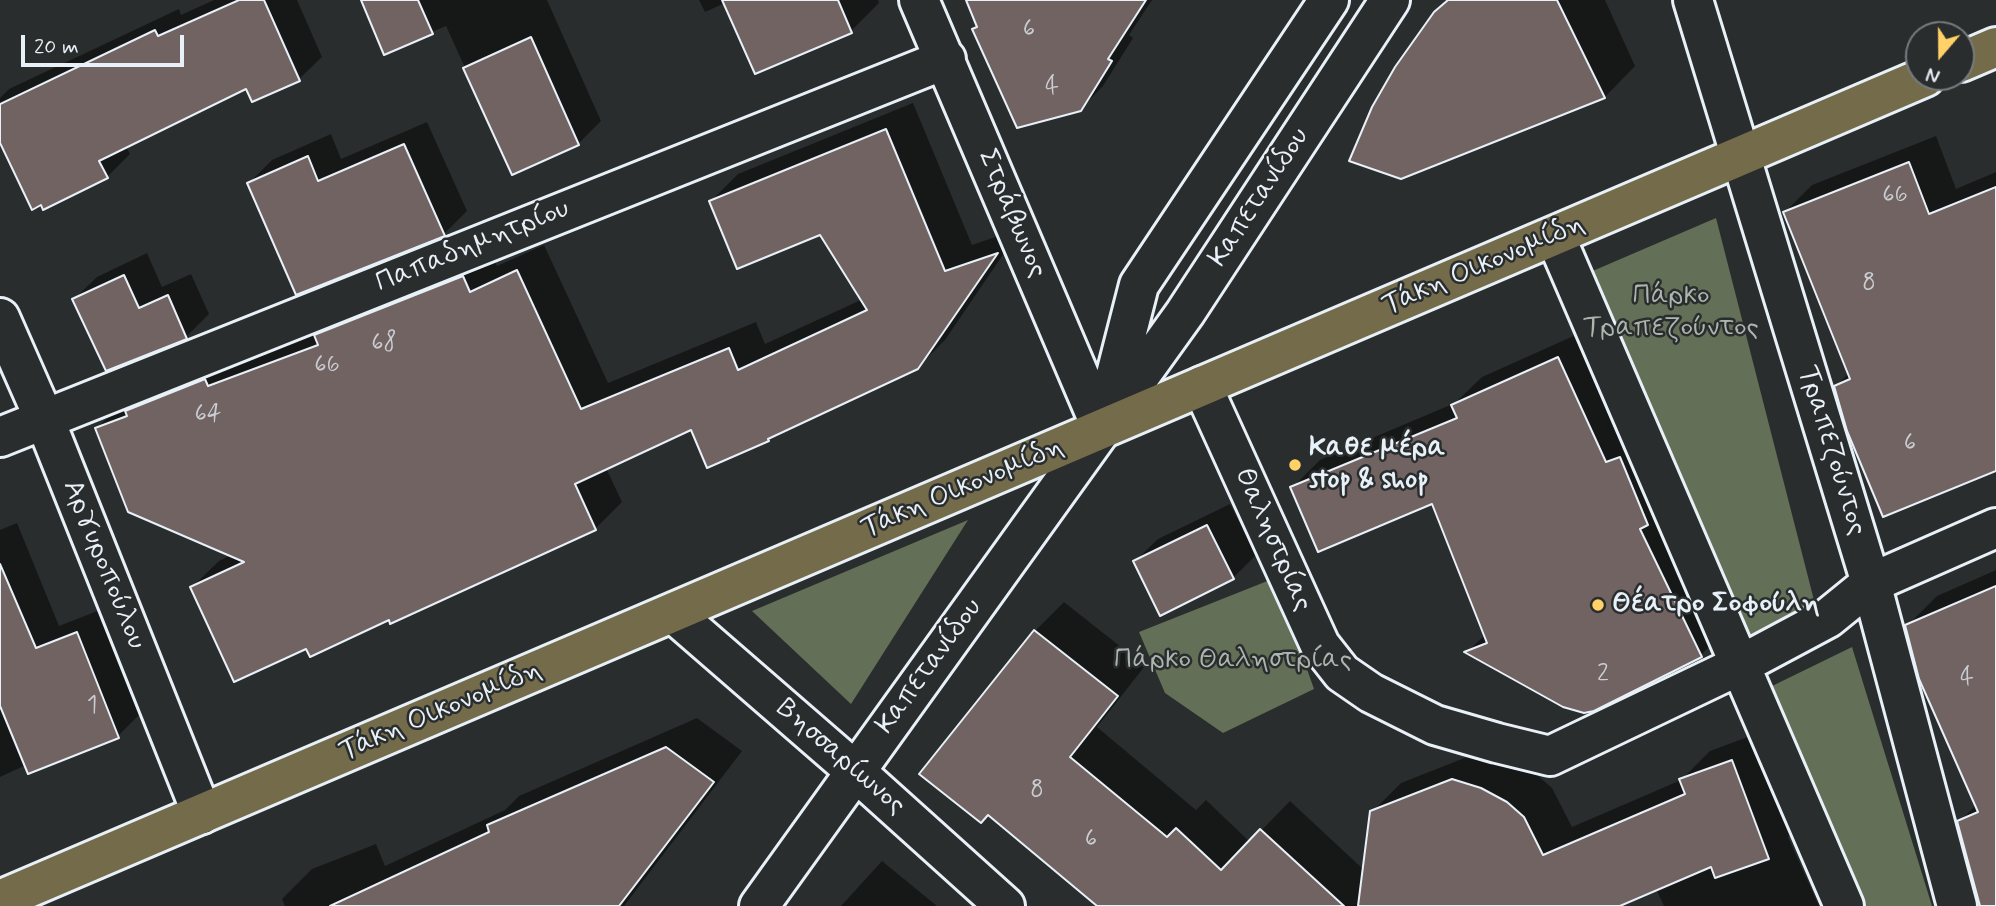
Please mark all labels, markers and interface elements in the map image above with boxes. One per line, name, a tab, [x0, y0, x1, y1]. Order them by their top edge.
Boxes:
house number: 6	[1023, 16, 1035, 44]
scale bar	[24, 21, 187, 65]
north arrow	[1905, 21, 1975, 91]
text: 20 m	[34, 33, 79, 61]
text: N	[1923, 60, 1944, 88]
house number: 4	[1045, 74, 1059, 102]
street label: Καπετανίδου	[1202, 122, 1318, 274]
street label: Στράβωνος	[969, 145, 1053, 283]
house number: 66	[1882, 182, 1908, 210]
street label: Παπαδημητρίου	[371, 193, 575, 301]
street label: Τάκη Οικονομίδη	[1378, 208, 1590, 324]
house number: 8	[1862, 270, 1876, 298]
park label: Πάρκο Τραπεζούντος	[1583, 280, 1759, 346]
house number: 68	[371, 330, 397, 358]
house number: 66	[314, 352, 340, 380]
street label: Τραπεζούντος	[1789, 362, 1873, 540]
house number: 64	[195, 401, 221, 429]
house number: 6	[1904, 430, 1916, 458]
street label: Τάκη Οικονομίδη	[857, 431, 1069, 547]
place label: Καθε μέρα stop & shop	[1309, 432, 1445, 498]
marker: Καθε μέρα stop & shop	[1287, 457, 1303, 473]
street label: Θαληστρίας	[1225, 463, 1319, 617]
street label: Αργυροπούλου	[54, 476, 152, 654]
place label: Θέατρο Σοφούλη	[1612, 588, 1820, 622]
street label: Καπετανίδου	[870, 593, 990, 741]
marker: Θέατρο Σοφούλη	[1590, 597, 1606, 613]
park label: Πάρκο Θαληστρίας	[1114, 644, 1352, 678]
street label: Τάκη Οικονομίδη	[335, 654, 547, 770]
house number: 2	[1597, 661, 1609, 689]
house number: 4	[1960, 665, 1974, 693]
house number: 1	[87, 693, 97, 721]
street label: Βησσαρίωνος	[768, 693, 912, 823]
house number: 8	[1030, 777, 1044, 805]
house number: 6	[1085, 826, 1097, 854]

